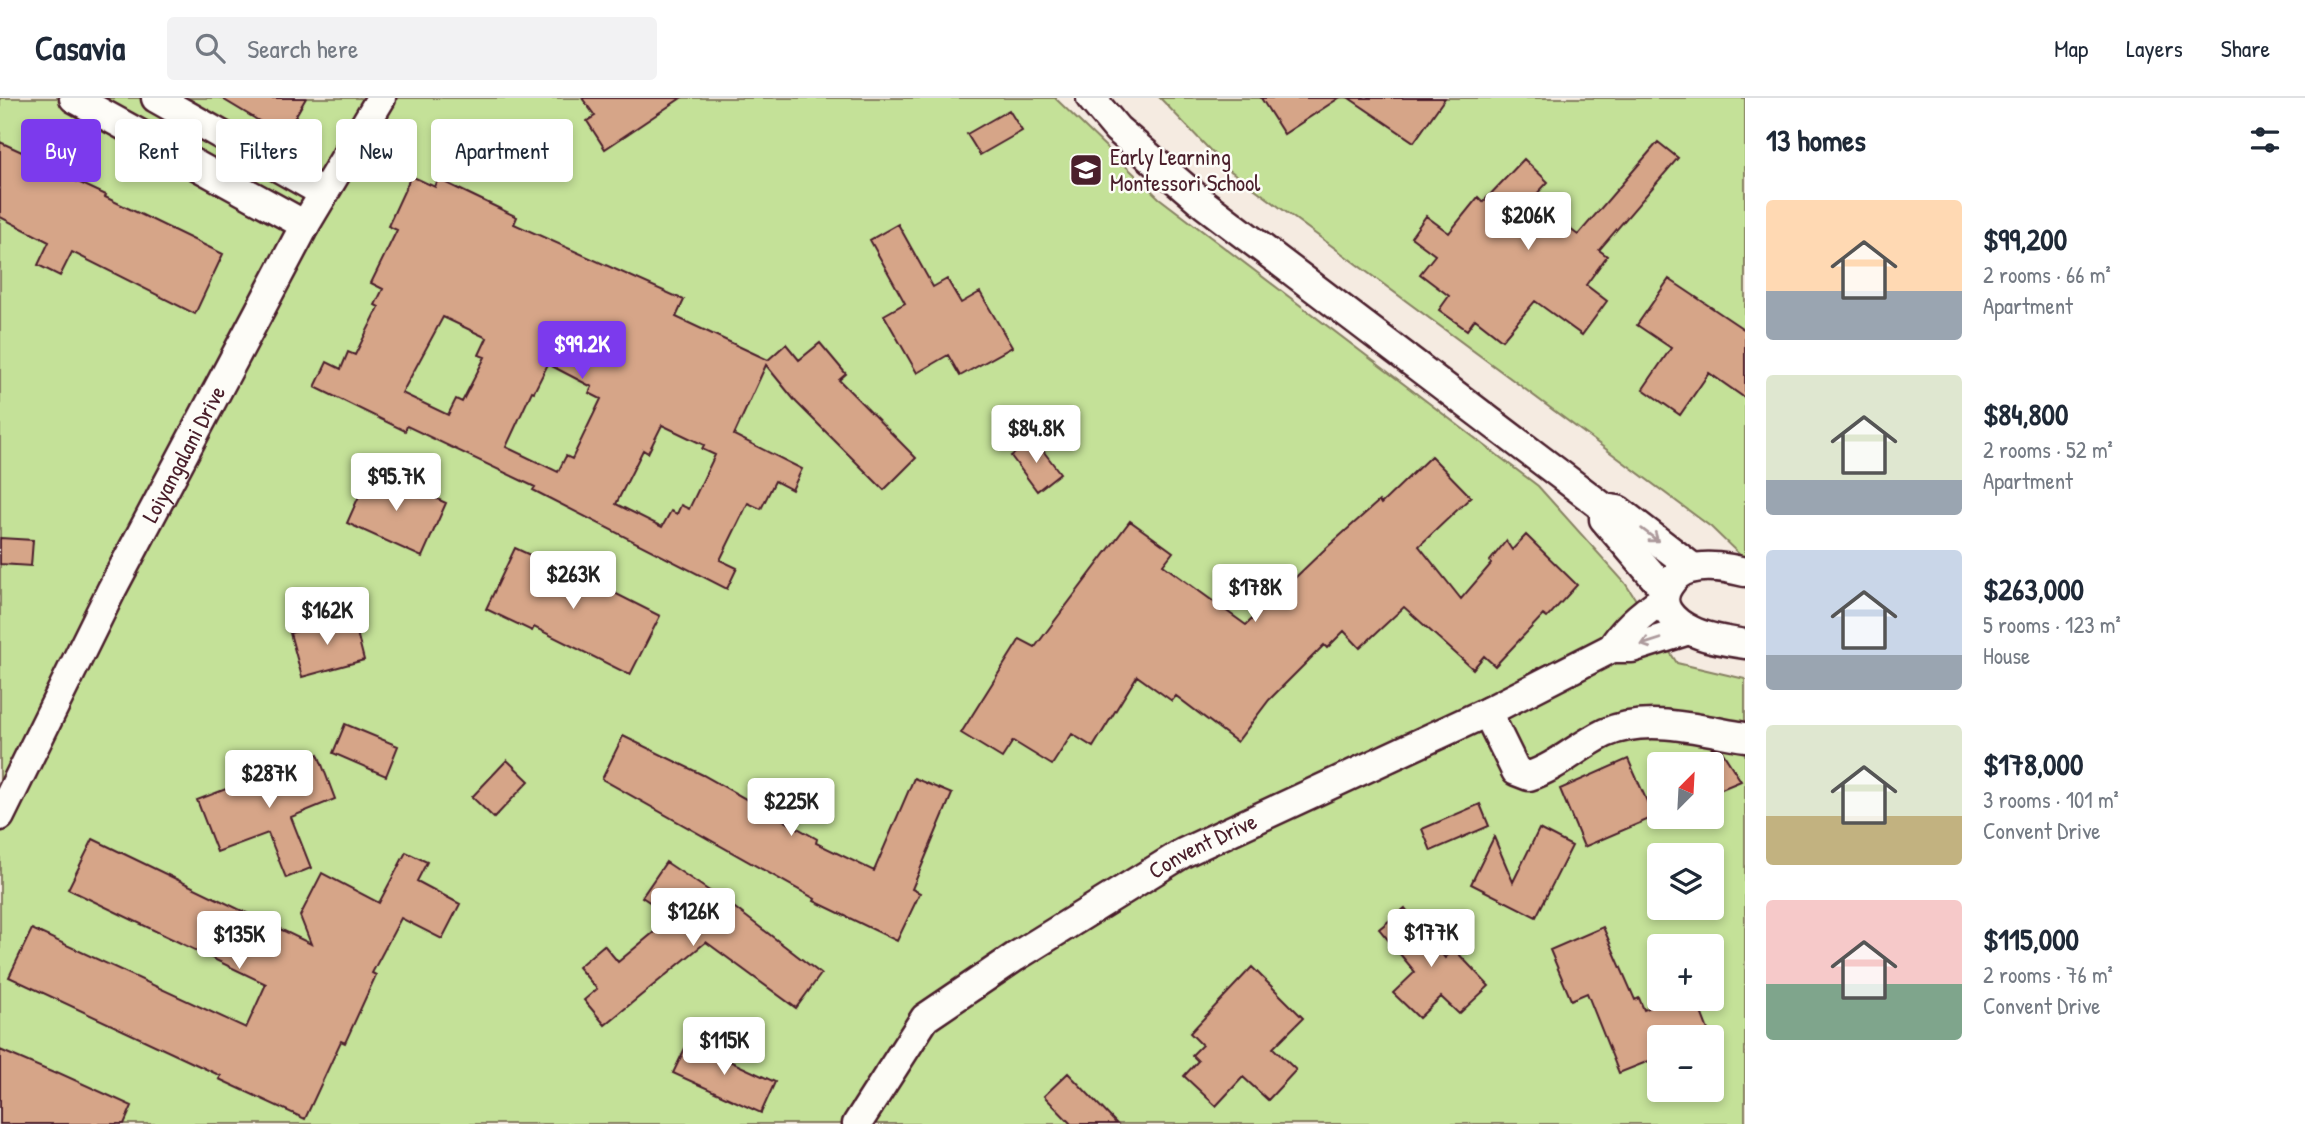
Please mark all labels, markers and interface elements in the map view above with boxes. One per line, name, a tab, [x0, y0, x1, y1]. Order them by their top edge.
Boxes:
search box	[167, 17, 657, 80]
text: Casavia	[35, 26, 125, 70]
icon: search	[191, 29, 229, 67]
text: Search here	[247, 31, 358, 66]
text: Map	[2054, 32, 2088, 64]
text: Layers	[2126, 32, 2183, 64]
text: Share	[2221, 32, 2270, 64]
chip: Buy	[21, 119, 101, 182]
chip: Rent	[115, 119, 202, 182]
chip: Filters	[216, 119, 322, 182]
chip: New	[336, 119, 417, 182]
chip: Apartment	[431, 119, 573, 182]
text: 13 homes	[1766, 120, 1866, 160]
icon: filters	[2246, 121, 2284, 159]
place label: Early Learning Montessori School	[1110, 141, 1261, 198]
school or university icon: Early Learning Montessori School	[1067, 151, 1105, 189]
pin: $206K	[1479, 192, 1577, 252]
text: $206K	[1501, 199, 1555, 230]
text: $99,200	[1983, 219, 2067, 259]
icon: home	[1822, 228, 1906, 312]
text: 2 rooms · 66 m²	[1983, 259, 2111, 290]
text: Apartment	[1983, 290, 2073, 321]
pin: $99.2K	[525, 322, 639, 381]
text: $99.2K	[554, 328, 610, 359]
street label: Loiyangalani Drive	[134, 380, 232, 528]
text: $84,800	[1983, 394, 2068, 434]
icon: home	[1822, 403, 1906, 487]
pin: $84.8K	[979, 406, 1093, 465]
text: $84.8K	[1007, 412, 1065, 443]
text: 2 rooms · 52 m²	[1983, 434, 2113, 465]
pin: $95.7K	[339, 454, 453, 513]
text: $95.7K	[367, 460, 425, 491]
text: Apartment	[1983, 465, 2073, 496]
one-way arrow	[1640, 527, 1659, 542]
pin: $263K	[524, 552, 622, 611]
text: $263K	[546, 558, 600, 589]
pin: $178K	[1206, 564, 1304, 624]
text: $263,000	[1983, 569, 2084, 609]
text: $178K	[1228, 571, 1282, 602]
icon: home	[1822, 578, 1906, 662]
pin: $162K	[278, 588, 376, 647]
text: $162K	[301, 594, 353, 625]
text: 5 rooms · 123 m²	[1983, 609, 2121, 640]
one-way arrow	[1640, 636, 1662, 649]
text: House	[1983, 640, 2030, 671]
text: $178,000	[1983, 744, 2083, 784]
pin: $287K	[220, 750, 318, 810]
north arrow	[1647, 752, 1724, 830]
map controls	[1647, 752, 1724, 1102]
icon: home	[1822, 753, 1906, 837]
text: $287K	[241, 757, 297, 788]
pin: $225K	[742, 778, 840, 838]
text: 3 rooms · 101 m²	[1983, 784, 2119, 815]
text: $225K	[764, 785, 818, 816]
street label: Convent Drive	[1142, 805, 1261, 886]
text: Convent Drive	[1983, 815, 2101, 846]
button: layers	[1647, 843, 1724, 920]
pin: $126K	[644, 888, 742, 948]
text: $126K	[667, 895, 719, 926]
pin: $177K	[1382, 910, 1480, 969]
pin: $135K	[190, 912, 288, 971]
text: $177K	[1404, 916, 1458, 947]
text: $135K	[213, 918, 265, 949]
text: $115,000	[1983, 919, 2079, 959]
icon: home	[1822, 928, 1906, 1012]
button: +	[1647, 934, 1724, 1011]
text: 2 rooms · 76 m²	[1983, 959, 2113, 990]
text: Convent Drive	[1983, 990, 2101, 1021]
pin: $115K	[675, 1018, 773, 1077]
text: $115K	[699, 1024, 749, 1055]
button: −	[1647, 1025, 1724, 1102]

